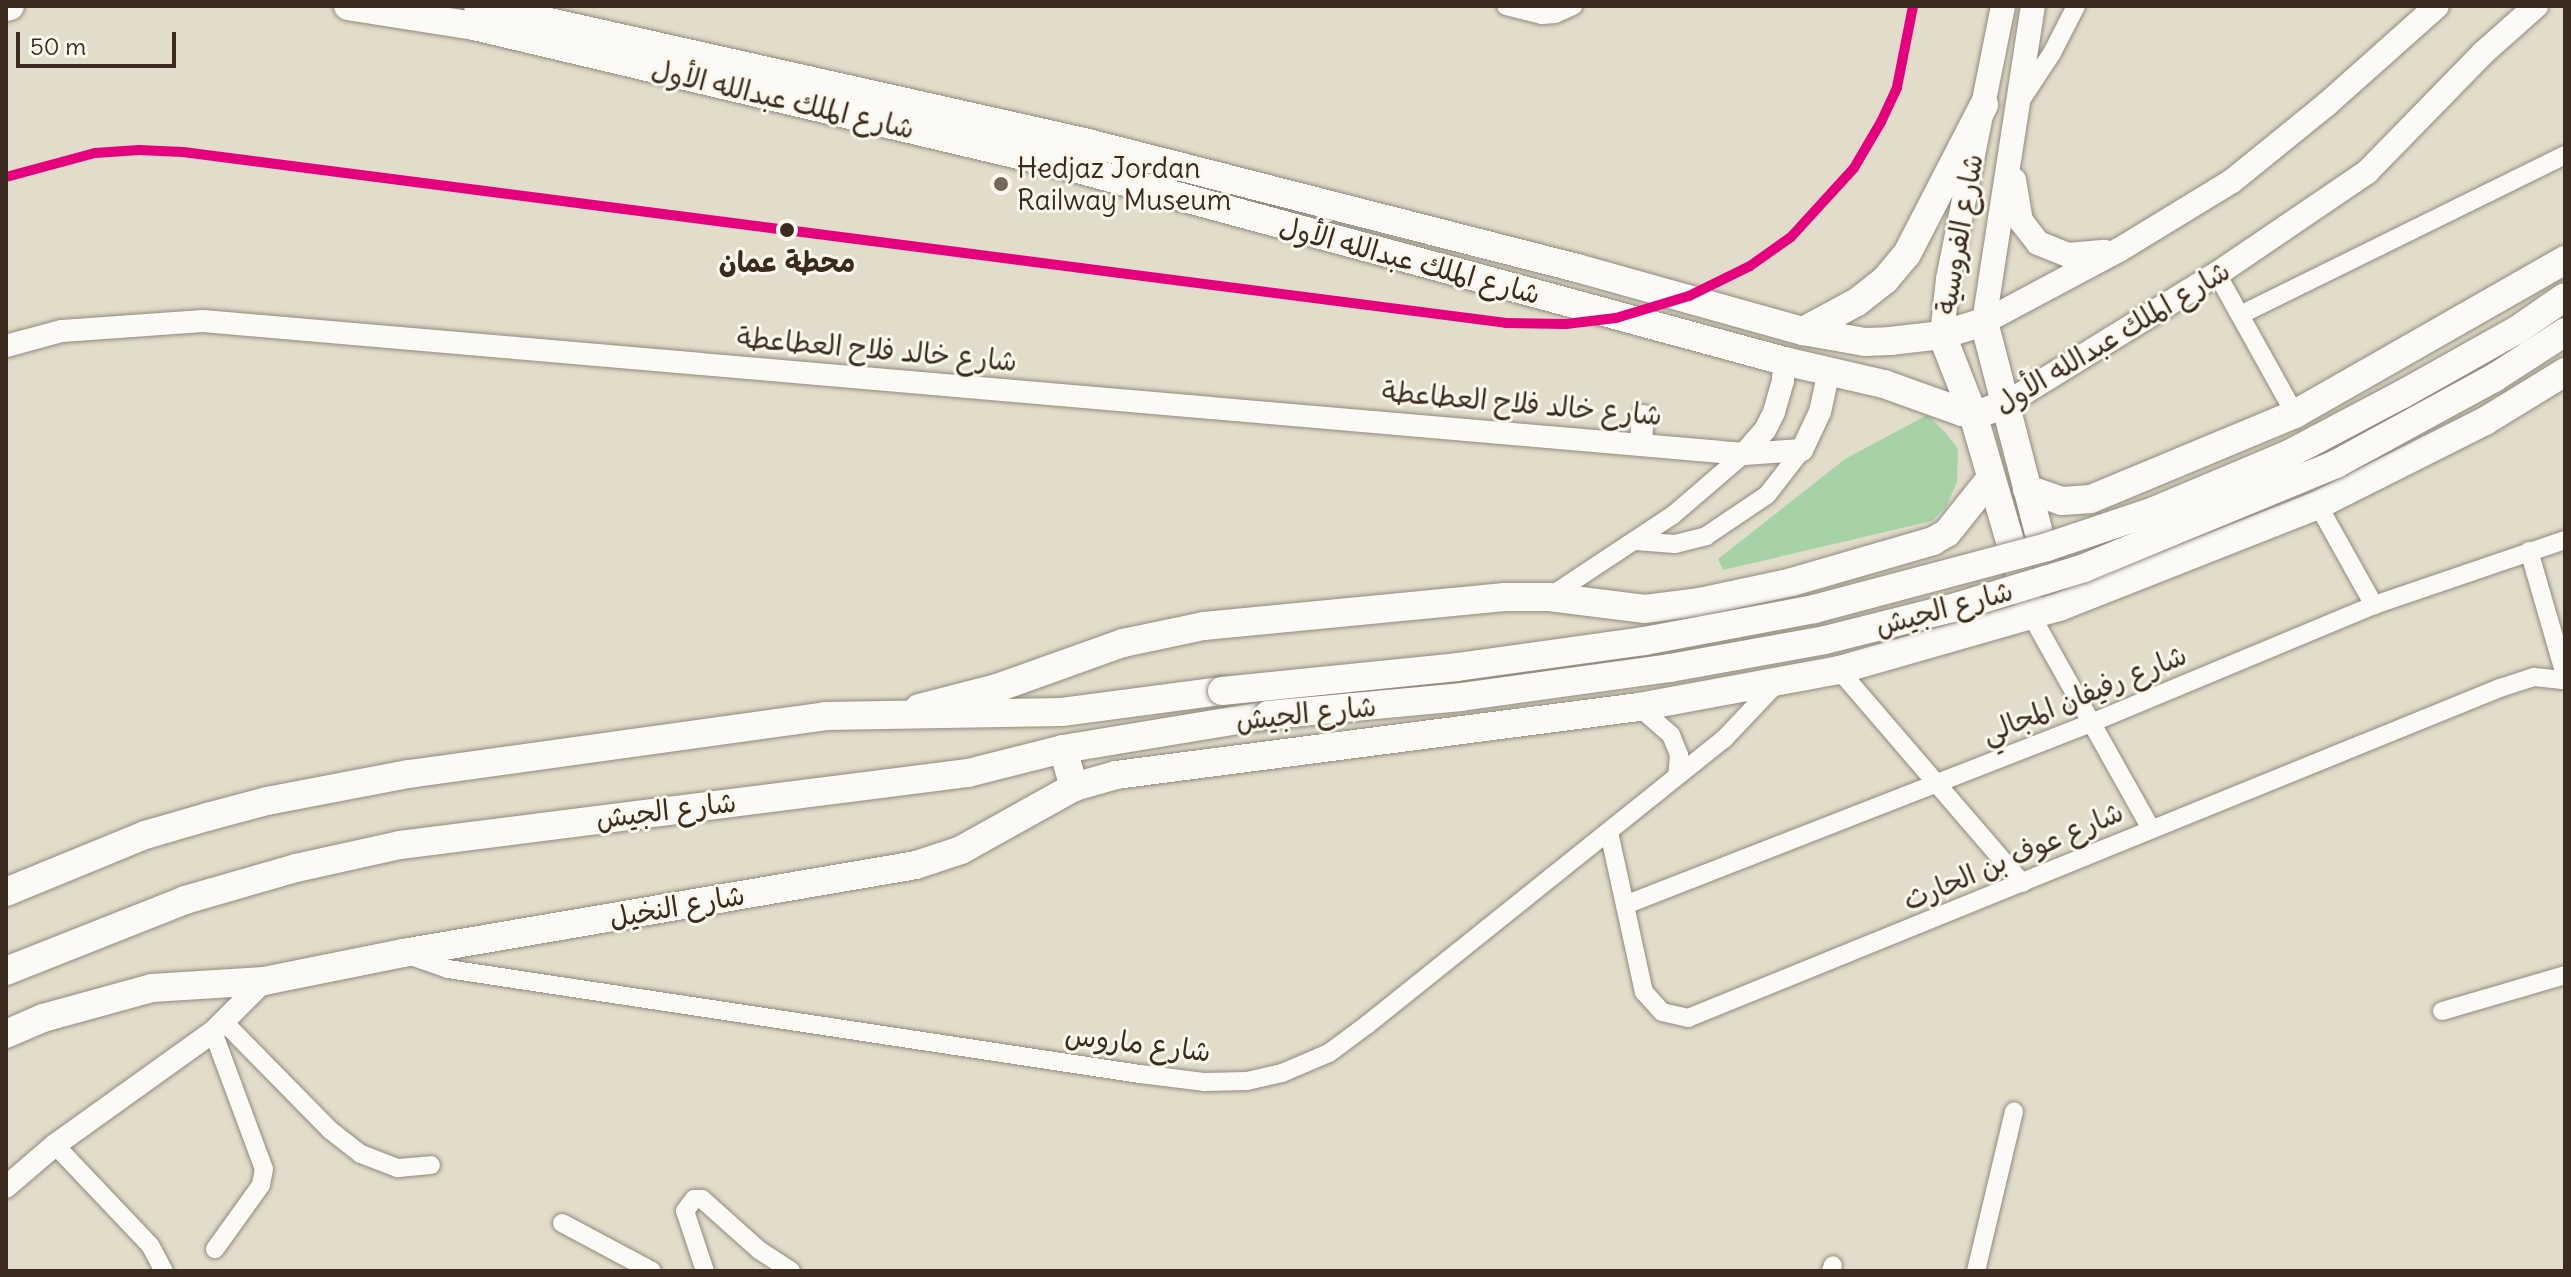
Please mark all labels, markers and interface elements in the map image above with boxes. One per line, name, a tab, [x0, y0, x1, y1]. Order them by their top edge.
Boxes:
scale bar	[20, 16, 180, 66]
text: 50 m	[30, 31, 86, 61]
street label: شارع الملك عبدالله الأول	[648, 52, 918, 146]
place label: Hedjaz Jordan Railway Museum	[1017, 151, 1231, 217]
street label: شارع الفروسية	[1928, 151, 1990, 317]
marker: Hedjaz Jordan Railway Museum	[992, 175, 1010, 193]
street label: شارع الملك عبدالله الأول	[1276, 209, 1544, 311]
marker: محطة عمان	[775, 218, 799, 242]
place label: محطة عمان	[719, 245, 855, 279]
street label: شارع الملك عبدالله الأول	[1988, 253, 2236, 421]
street label: شارع خالد فلاح العطاعطة	[736, 320, 1018, 378]
street label: شارع خالد فلاح العطاعطة	[1381, 374, 1663, 432]
street label: شارع الجيش	[1872, 574, 2016, 642]
street label: شارع رفيفان المجالي	[1977, 638, 2191, 750]
street label: شارع الجيش	[1234, 689, 1378, 737]
street label: شارع الجيش	[594, 785, 738, 835]
street label: شارع عوف بن الحارث	[1898, 795, 2128, 917]
street label: شارع النخيل	[607, 878, 747, 934]
street label: شارع ماروس	[1063, 1017, 1213, 1069]

